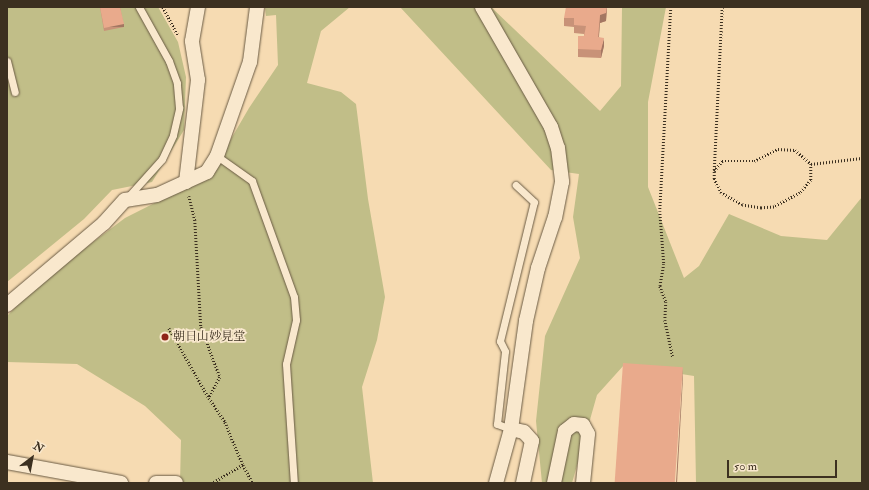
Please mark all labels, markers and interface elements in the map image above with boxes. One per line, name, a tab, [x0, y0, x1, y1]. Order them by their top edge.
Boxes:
place label: 朝日山妙見堂	[173, 330, 245, 344]
marker: 朝日山妙見堂	[160, 332, 170, 342]
north arrow	[12, 438, 52, 478]
text: N	[31, 439, 46, 456]
scale bar	[729, 452, 839, 478]
text: 50 m	[734, 459, 757, 474]

